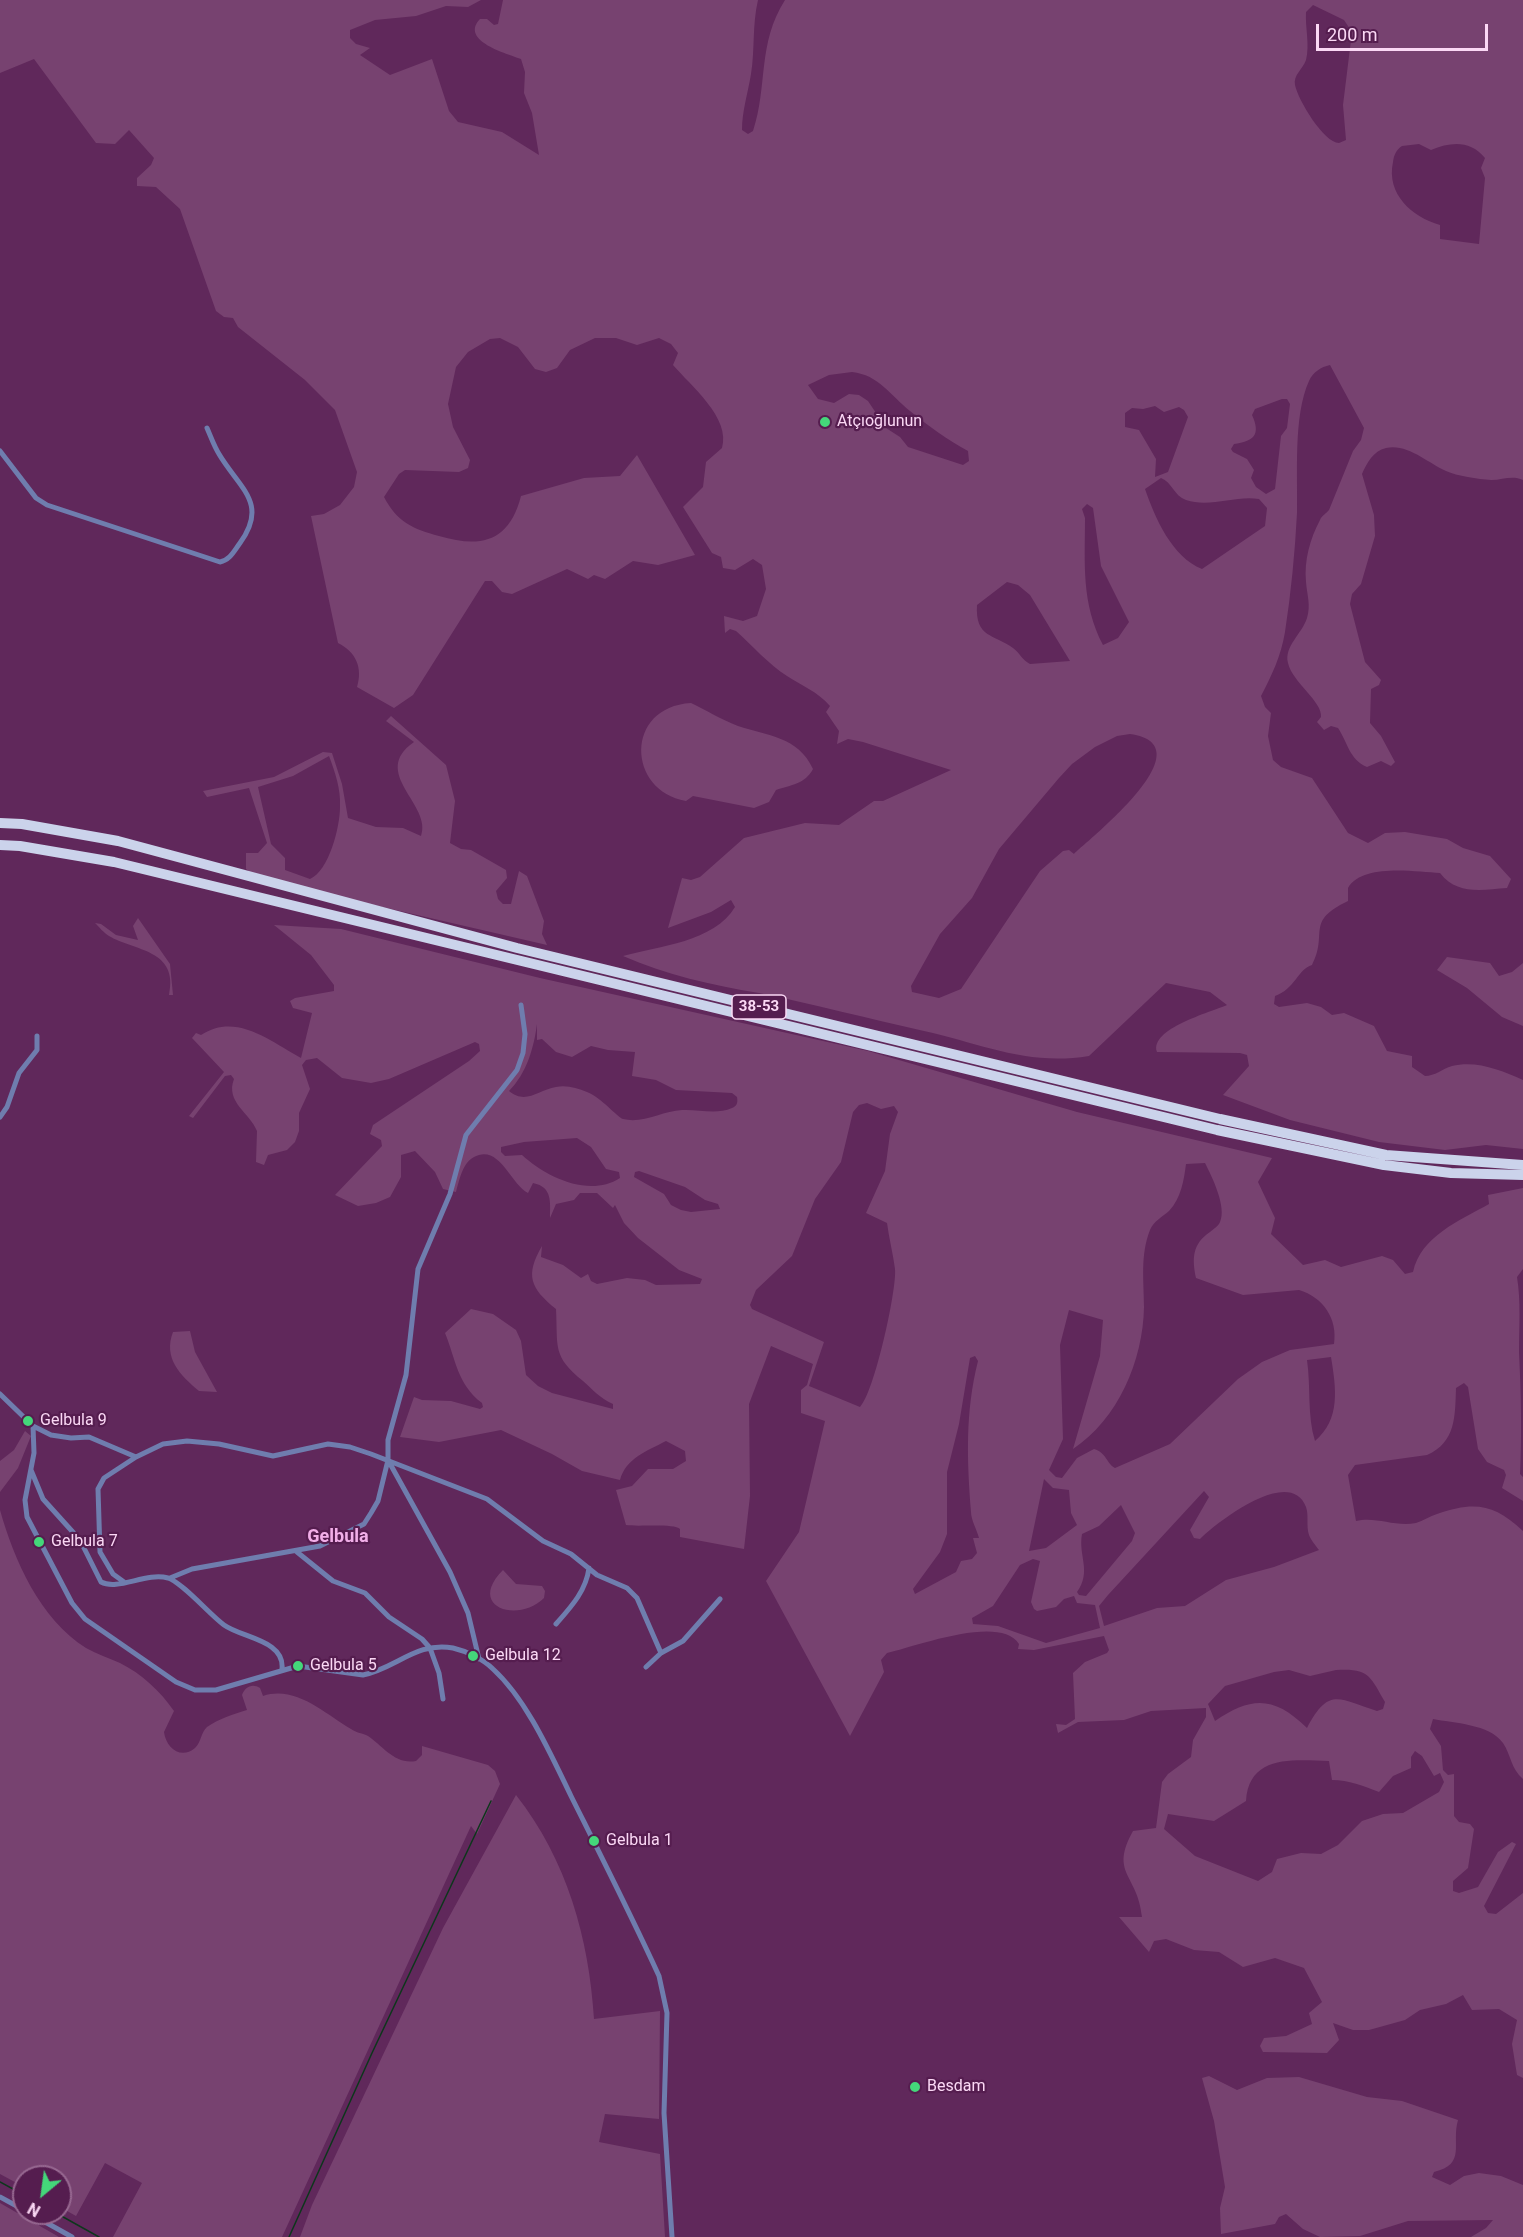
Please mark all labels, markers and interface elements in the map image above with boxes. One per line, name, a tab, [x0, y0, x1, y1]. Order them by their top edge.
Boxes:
scale bar	[1319, 12, 1492, 50]
text: 200 m	[1327, 24, 1378, 45]
place label: Atçıoğlunun	[837, 412, 922, 432]
marker: Atçıoğlunun	[818, 415, 832, 429]
road number: 38-53	[732, 995, 786, 1019]
place label: Gelbula 9	[40, 1411, 107, 1431]
marker: Gelbula 9	[21, 1414, 35, 1428]
district label: Gelbula	[307, 1526, 369, 1548]
place label: Gelbula 7	[51, 1532, 118, 1552]
marker: Gelbula 7	[32, 1535, 46, 1549]
place label: Gelbula 12	[485, 1646, 561, 1666]
marker: Gelbula 12	[466, 1649, 480, 1663]
place label: Gelbula 5	[310, 1656, 377, 1676]
marker: Gelbula 5	[291, 1659, 305, 1673]
place label: Gelbula 1	[606, 1831, 673, 1851]
marker: Gelbula 1	[587, 1834, 601, 1848]
place label: Besdam	[927, 2077, 985, 2097]
marker: Besdam	[908, 2080, 922, 2094]
north arrow	[12, 2165, 72, 2225]
text: N	[24, 2198, 44, 2220]

